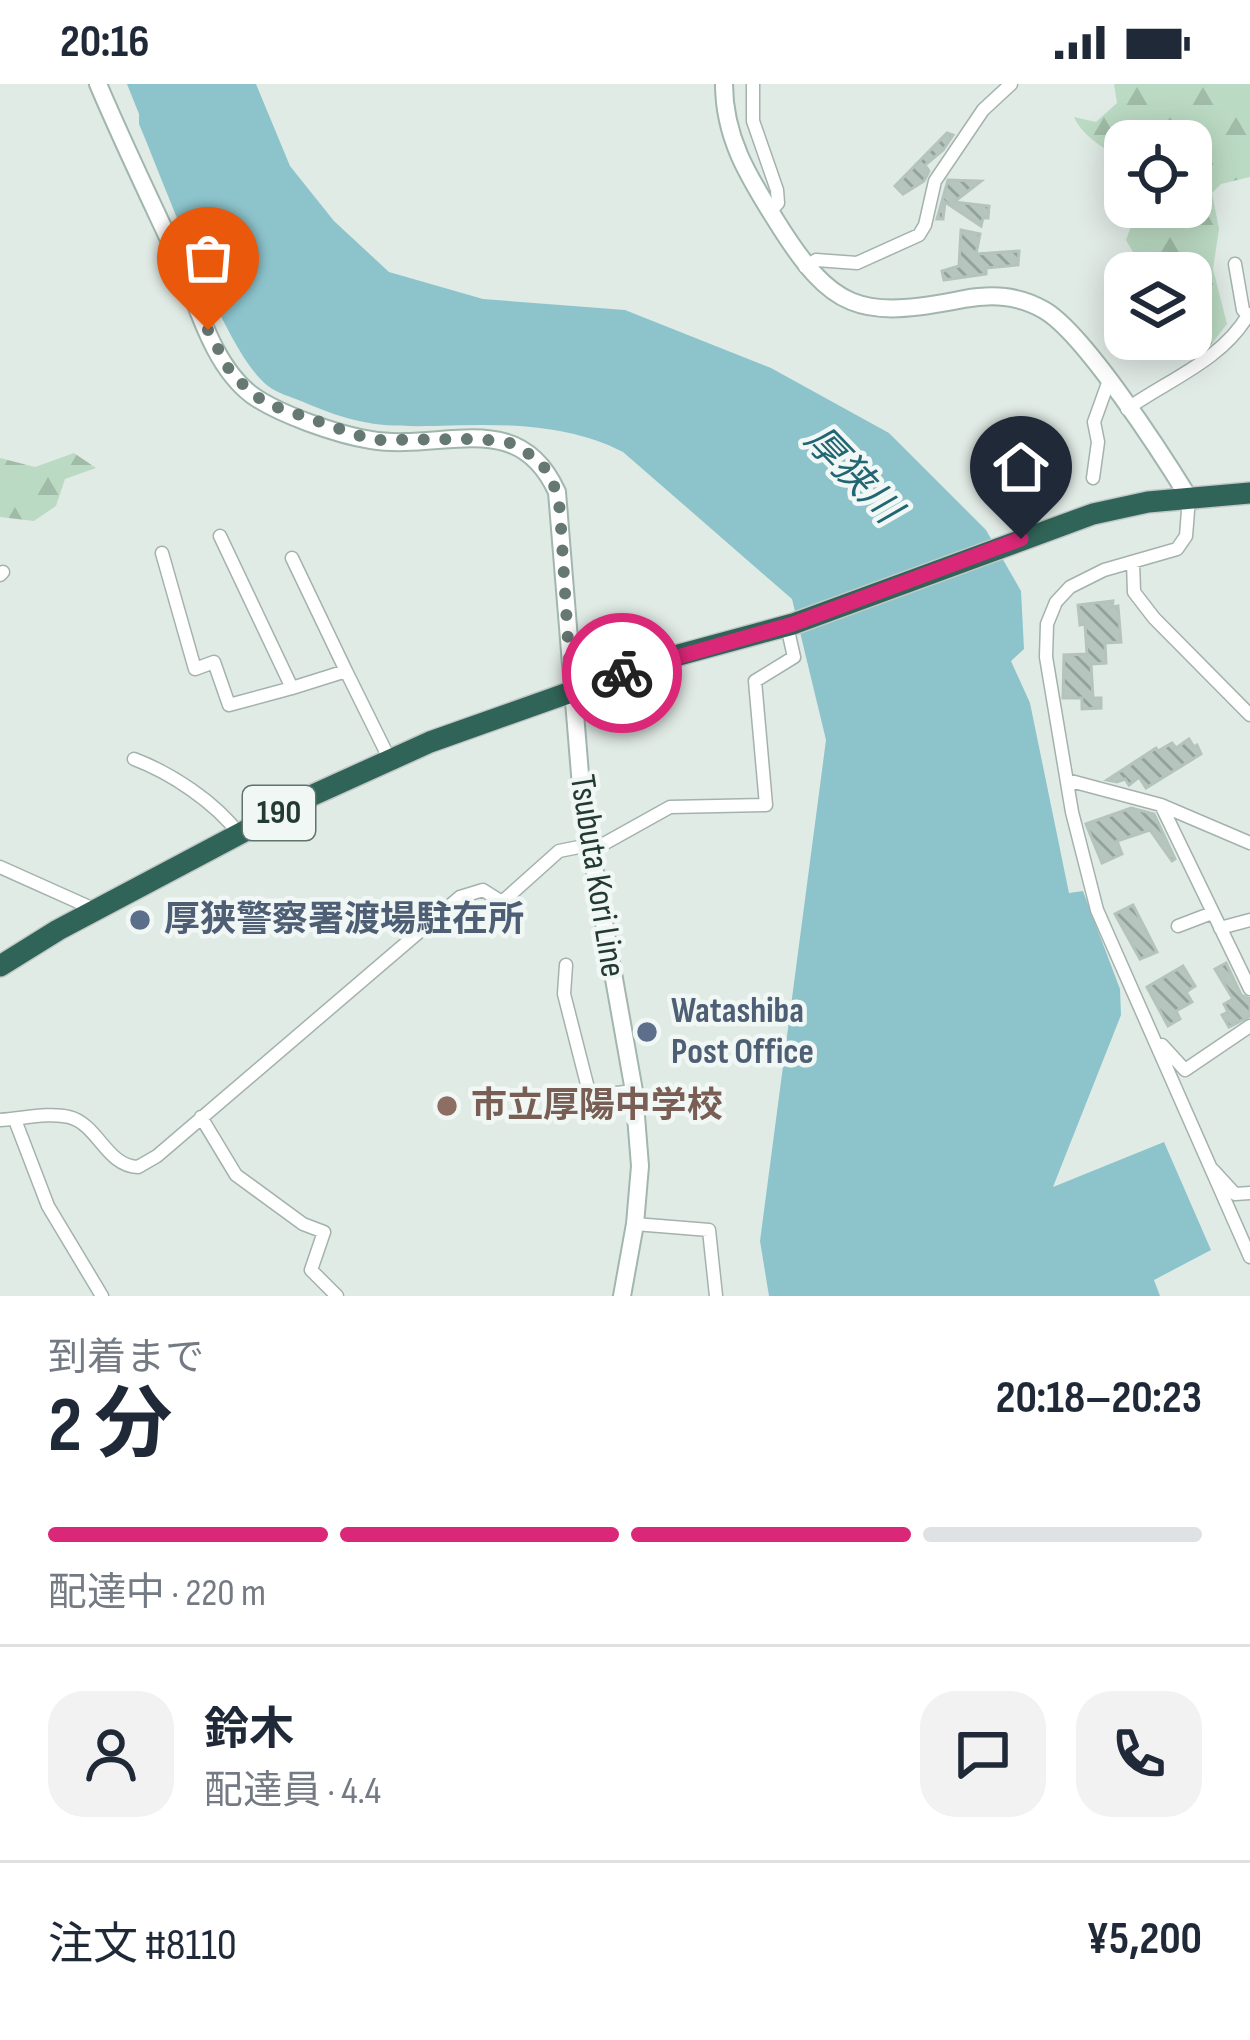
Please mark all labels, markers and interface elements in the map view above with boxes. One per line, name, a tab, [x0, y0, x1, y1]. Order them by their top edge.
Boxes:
text: 20:16	[60, 15, 149, 70]
map controls	[1104, 120, 1212, 360]
button: locate	[1104, 120, 1212, 228]
pin	[157, 207, 259, 330]
icon: bag	[175, 225, 241, 291]
button: layers	[1104, 252, 1212, 360]
pin	[970, 416, 1072, 539]
water label: 厚狭川	[794, 417, 912, 536]
icon: home	[988, 434, 1054, 500]
courier	[562, 613, 682, 733]
icon: bike	[589, 640, 655, 706]
street label: Tsubuta Kori Line	[560, 772, 634, 980]
road number: 190	[243, 786, 315, 840]
place label: 厚狭警察署渡場駐在所	[164, 899, 524, 942]
marker: 厚狭警察署渡場駐在所	[127, 907, 153, 933]
place label: Watashiba Post Office	[671, 990, 814, 1074]
marker: Watashiba Post Office	[634, 1019, 660, 1045]
place label: 市立厚陽中学校	[471, 1085, 723, 1128]
marker: 市立厚陽中学校	[434, 1093, 460, 1119]
text: 到着まで	[48, 1335, 204, 1382]
text: 20:18–20:23	[996, 1371, 1202, 1426]
text: 2 分	[48, 1380, 172, 1473]
text: 配達中 · 220 m	[48, 1570, 266, 1617]
button: person	[48, 1691, 174, 1817]
button: chat	[920, 1691, 1046, 1817]
button: phone	[1076, 1691, 1202, 1817]
text: 鈴木	[204, 1703, 294, 1758]
text: 配達員 · 4.4	[204, 1768, 381, 1815]
text: ¥5,200	[1086, 1912, 1202, 1967]
text: 注文 #8110	[48, 1918, 237, 1973]

